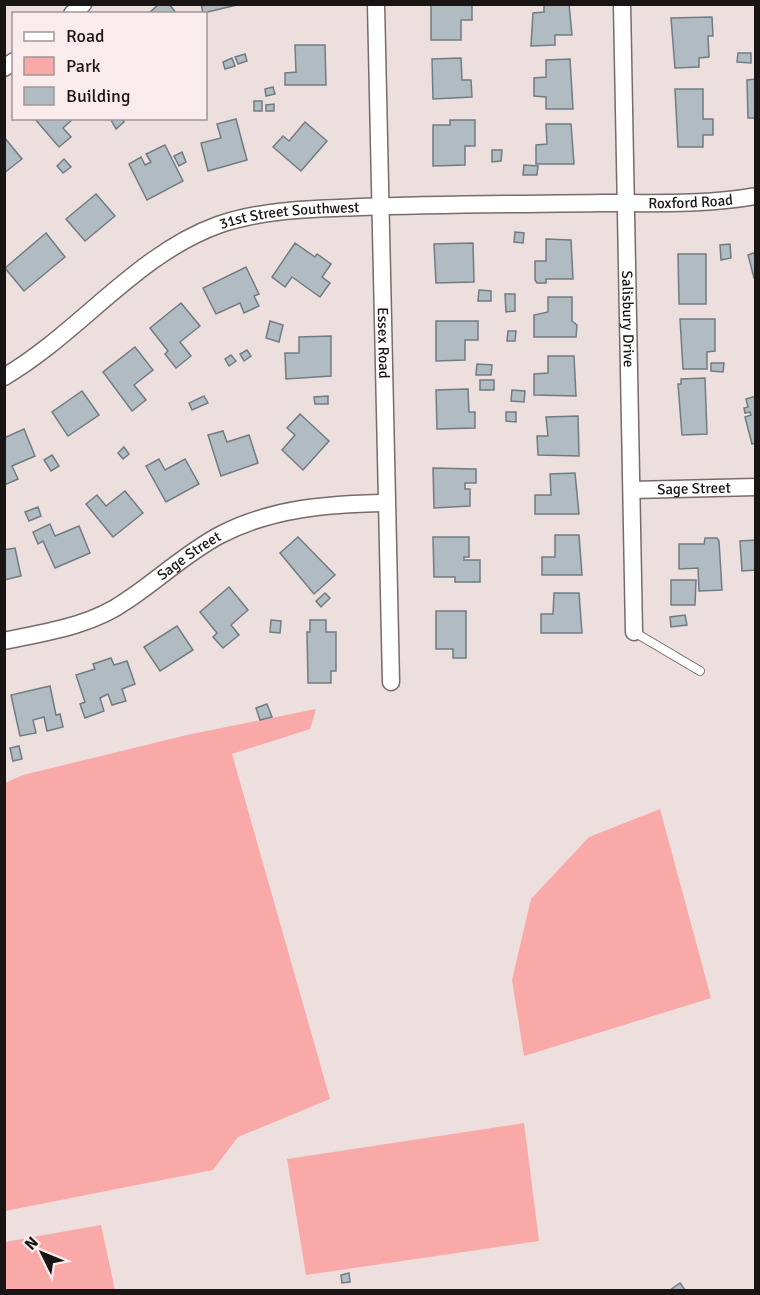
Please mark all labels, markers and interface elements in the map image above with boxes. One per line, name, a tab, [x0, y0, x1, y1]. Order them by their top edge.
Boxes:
legend	[12, 12, 207, 120]
text: Road	[66, 25, 105, 47]
text: Park	[66, 55, 101, 77]
text: Building	[66, 85, 130, 107]
street label: Roxford Road	[648, 190, 734, 212]
street label: 31st Street Southwest	[217, 198, 360, 233]
street label: Salisbury Drive	[618, 270, 638, 368]
street label: Essex Road	[374, 307, 393, 379]
street label: Sage Street	[657, 479, 731, 498]
street label: Sage Street	[153, 527, 224, 584]
north arrow	[12, 1223, 72, 1283]
text: N	[21, 1233, 43, 1254]

